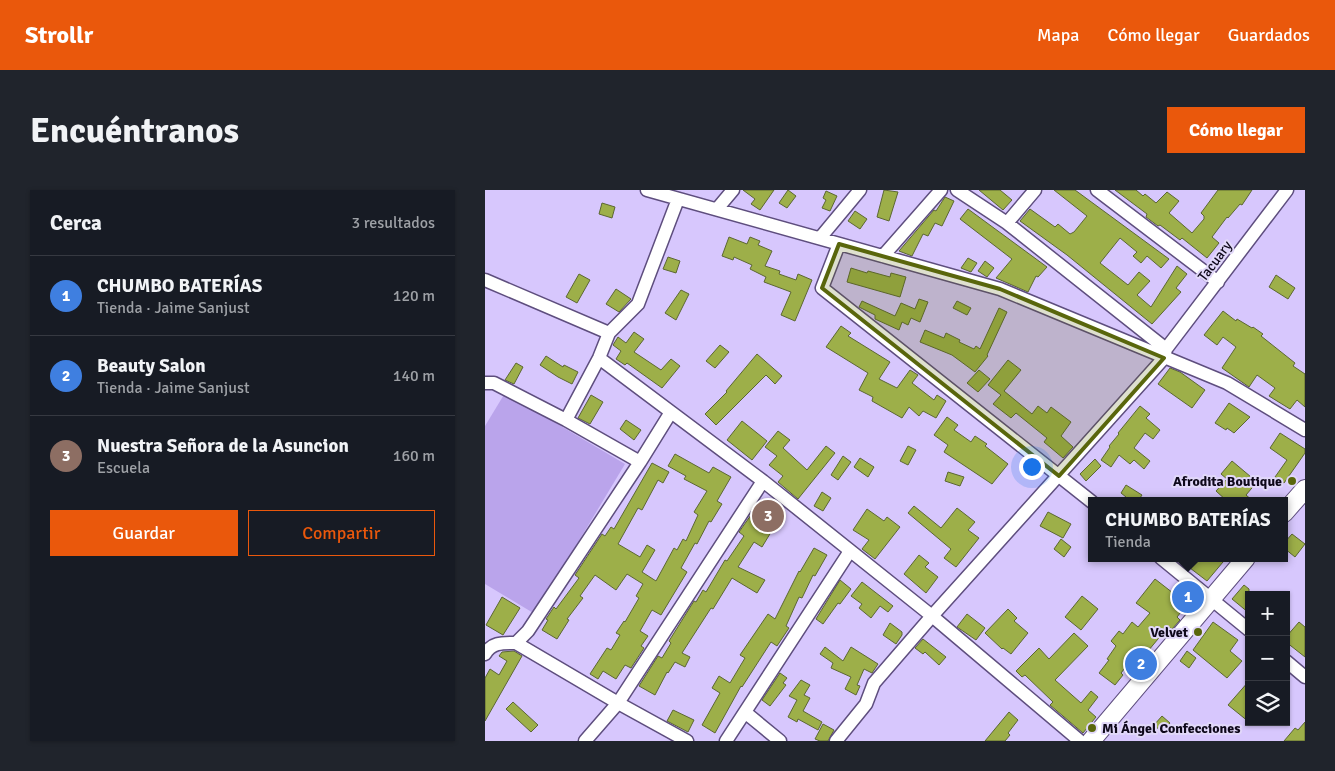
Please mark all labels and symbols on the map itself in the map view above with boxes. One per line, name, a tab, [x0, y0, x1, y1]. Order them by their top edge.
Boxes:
street label: Tacuary	[1194, 237, 1236, 285]
your location	[1019, 454, 1045, 480]
place label: Afrodita Boutique	[1173, 473, 1282, 490]
marker: Afrodita Boutique	[1286, 475, 1298, 487]
pin: 3	[752, 497, 784, 535]
pin: 1	[1172, 578, 1204, 616]
place label: Velvet	[1150, 624, 1189, 641]
marker: Velvet	[1192, 626, 1204, 638]
pin: 2	[1125, 645, 1157, 683]
place label: Mi Ángel Confecciones	[1102, 720, 1240, 737]
marker: Mi Ángel Confecciones	[1086, 722, 1098, 734]

